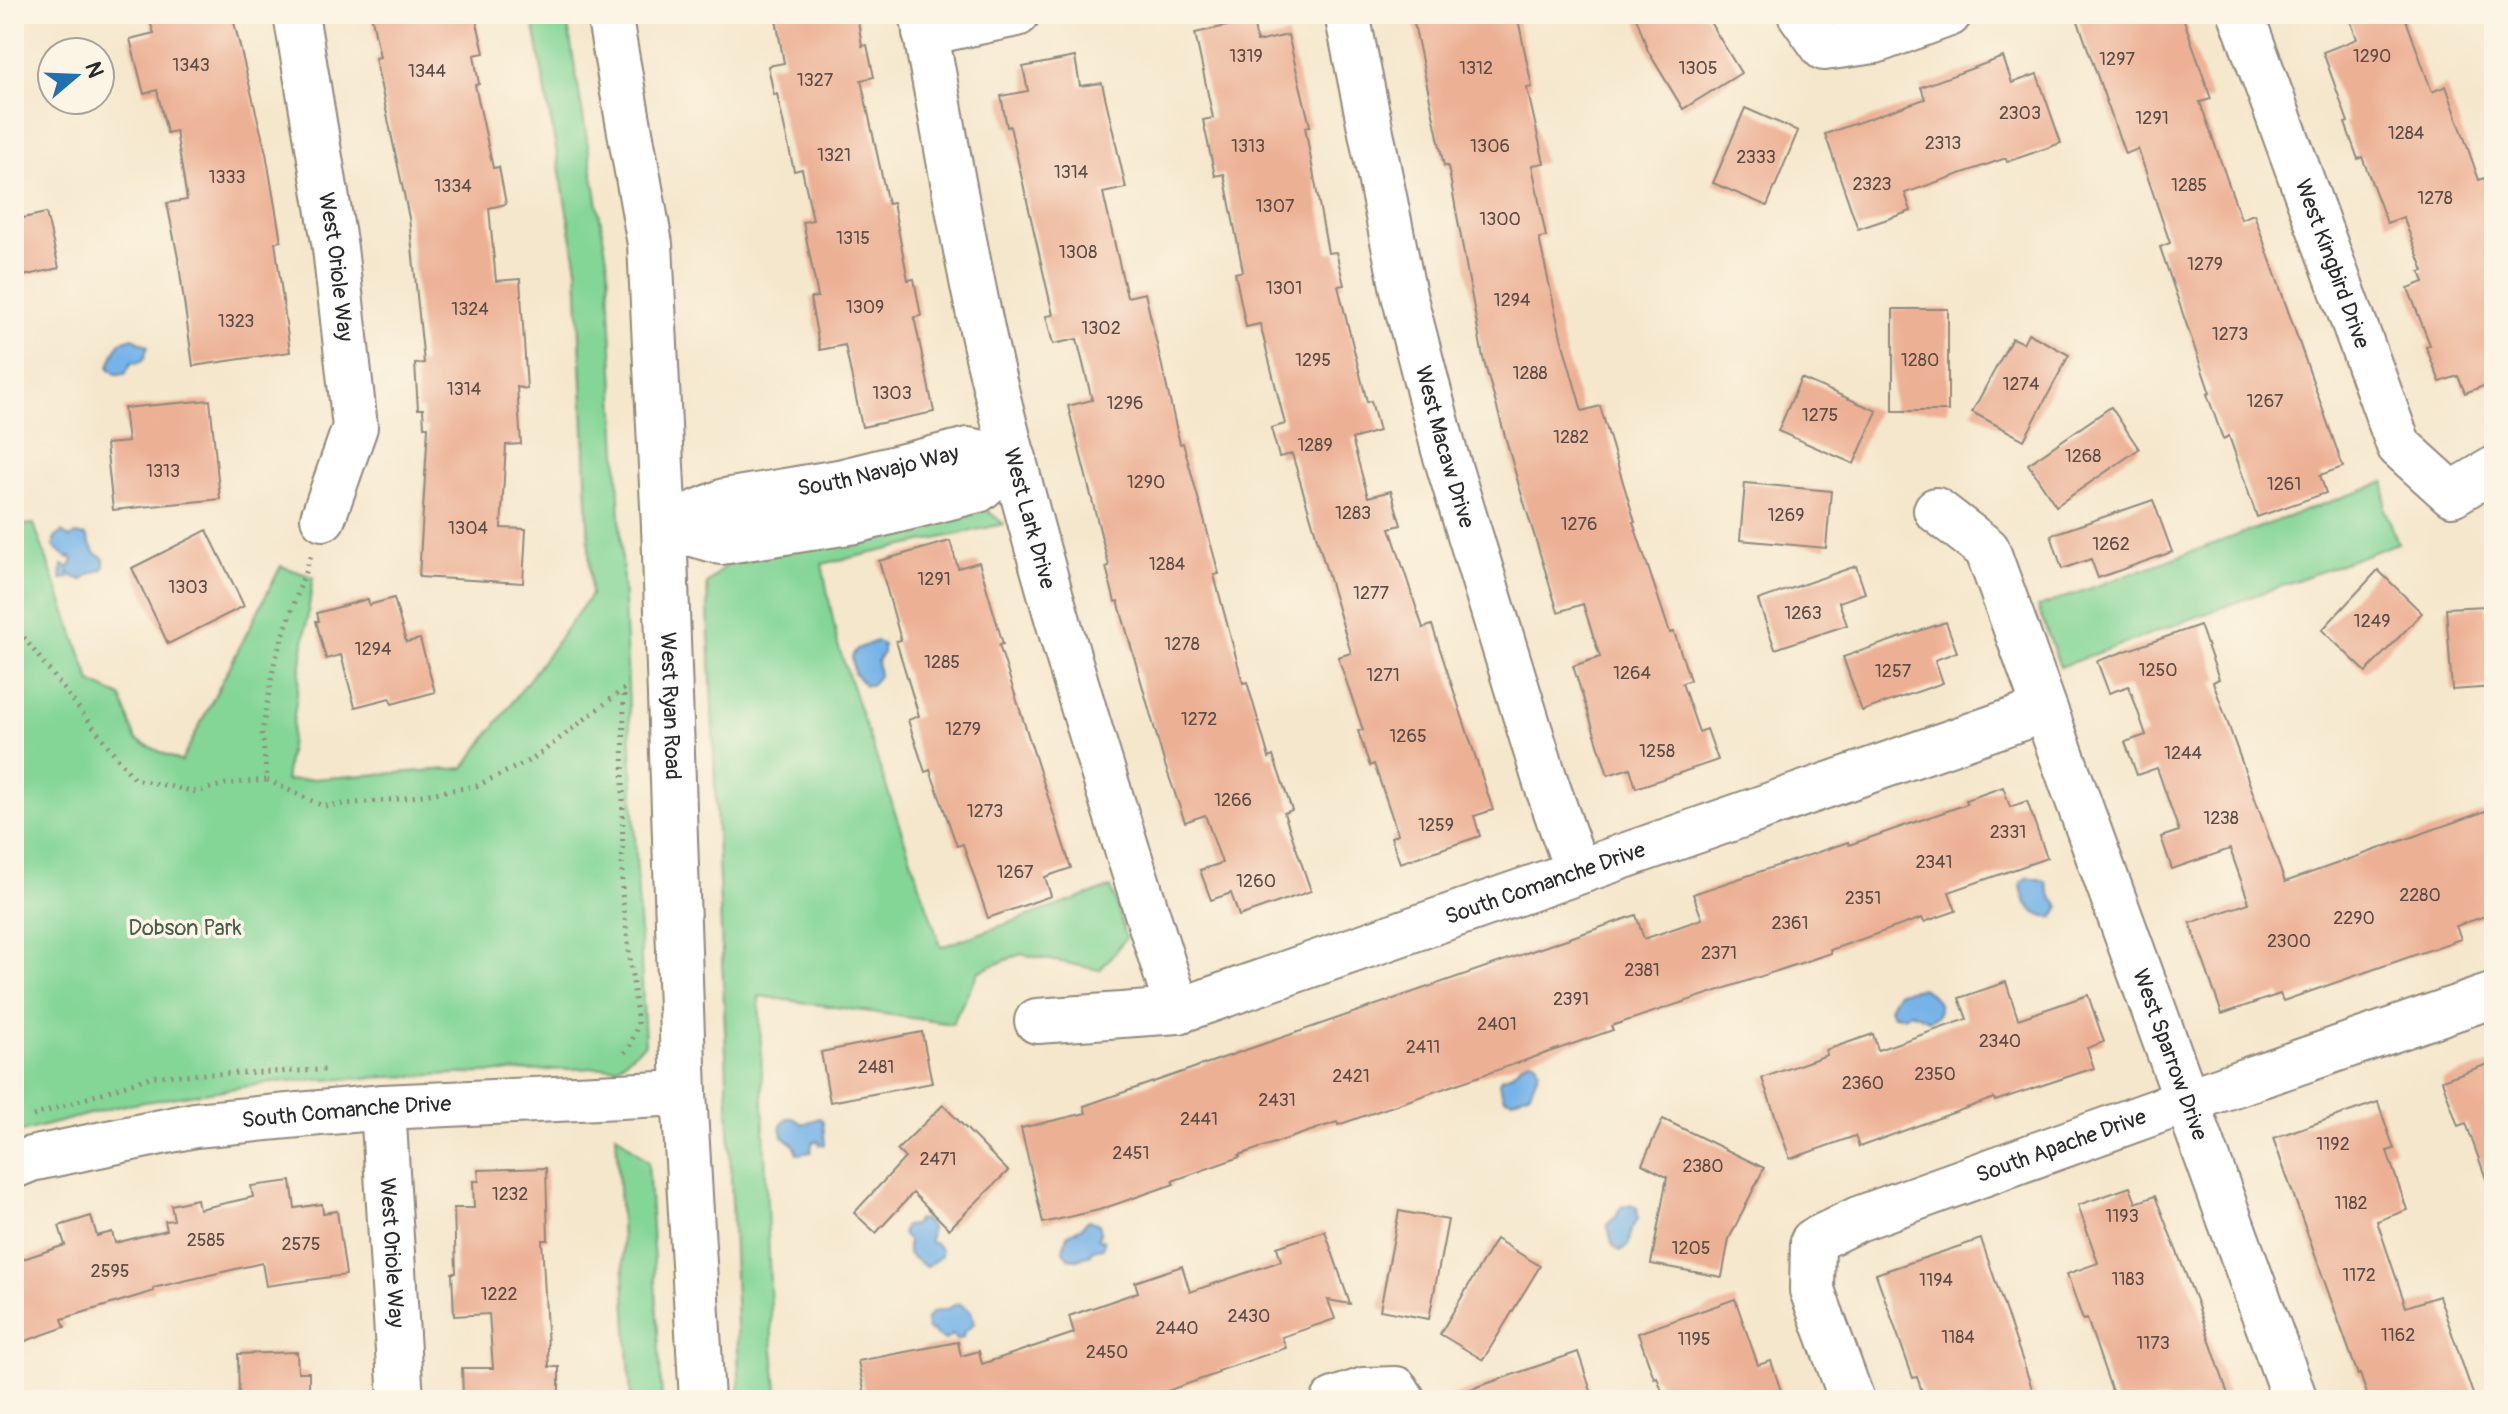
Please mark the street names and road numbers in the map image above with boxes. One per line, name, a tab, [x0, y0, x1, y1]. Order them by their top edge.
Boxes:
street label: West Kingbird Drive	[2289, 175, 2376, 353]
street label: West Oriole Way	[312, 190, 359, 343]
street label: West Macaw Drive	[1409, 363, 1481, 532]
street label: South Navajo Way	[795, 439, 962, 503]
street label: West Lark Drive	[997, 445, 1062, 592]
street label: West Ryan Road	[654, 632, 687, 780]
street label: South Comanche Drive	[1441, 836, 1649, 931]
street label: West Sparrow Drive	[2126, 965, 2214, 1144]
street label: South Comanche Drive	[240, 1090, 452, 1134]
street label: South Apache Drive	[1972, 1103, 2150, 1189]
street label: West Oriole Way	[373, 1177, 411, 1328]

